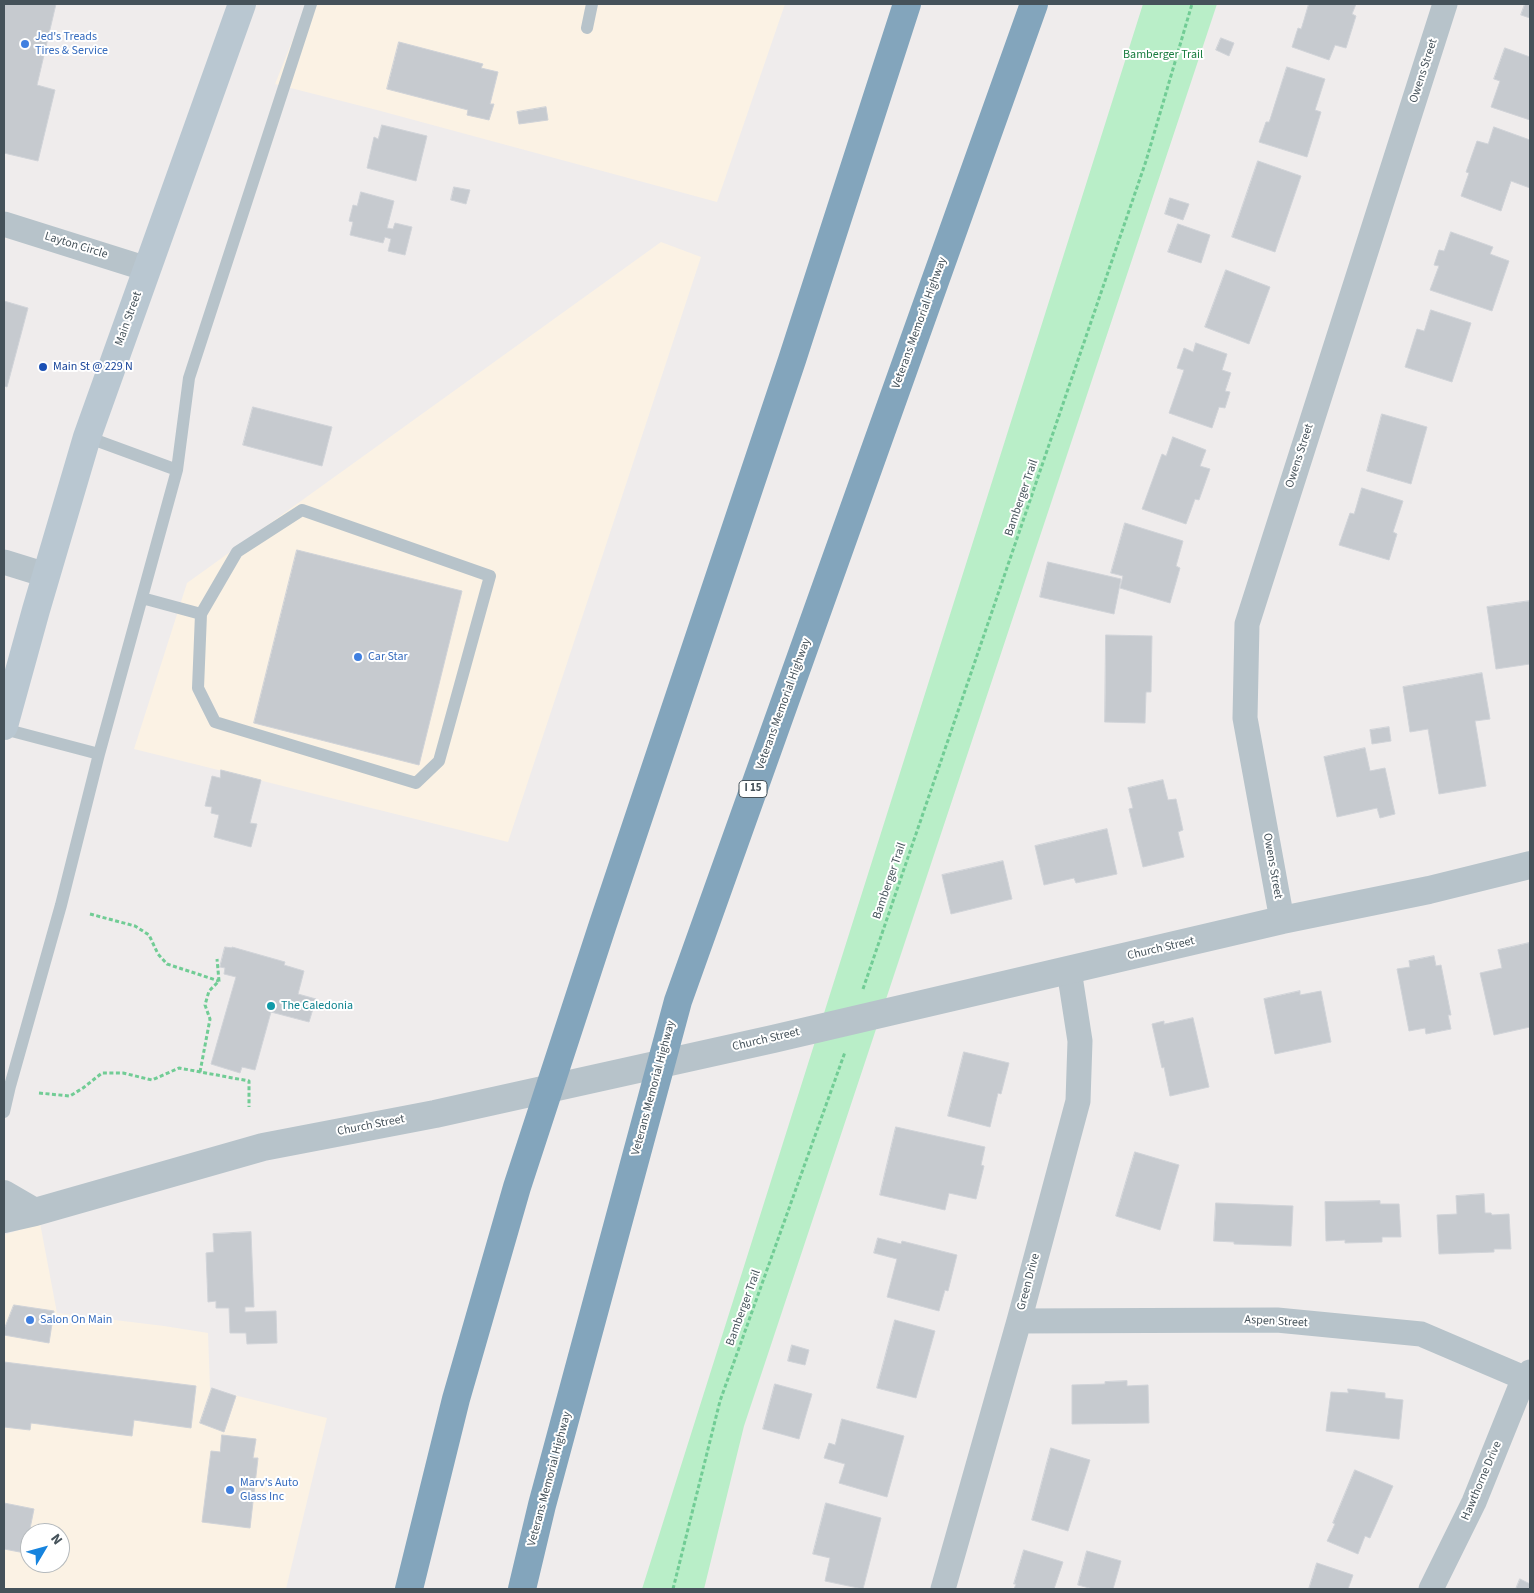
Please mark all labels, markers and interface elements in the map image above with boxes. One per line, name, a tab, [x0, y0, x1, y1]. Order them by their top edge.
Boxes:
place label: Jed's Treads Tires & Service	[35, 30, 108, 58]
street label: Owens Street	[1407, 37, 1441, 105]
marker: Jed's Treads Tires & Service	[19, 38, 31, 50]
park label: Bamberger Trail	[1123, 48, 1203, 62]
street label: Layton Circle	[43, 230, 109, 262]
street label: Veterans Memorial Highway	[889, 255, 951, 391]
street label: Main Street	[113, 290, 145, 348]
place label: Main St @ 229 N	[53, 360, 133, 374]
marker: Main St @ 229 N	[37, 361, 49, 373]
street label: Owens Street	[1283, 422, 1317, 490]
street label: Bamberger Trail	[1002, 458, 1042, 538]
street label: Veterans Memorial Highway	[753, 636, 815, 772]
place label: Car Star	[368, 650, 408, 664]
marker: Car Star	[352, 651, 364, 663]
road number: I 15	[739, 781, 767, 798]
street label: Owens Street	[1259, 832, 1285, 900]
street label: Bamberger Trail	[870, 841, 910, 921]
street label: Church Street	[1126, 934, 1196, 964]
place label: The Caledonia	[281, 999, 353, 1013]
marker: The Caledonia	[265, 1000, 277, 1012]
street label: Veterans Memorial Highway	[629, 1019, 679, 1157]
street label: Church Street	[731, 1025, 801, 1055]
street label: Church Street	[336, 1112, 406, 1140]
street label: Green Drive	[1014, 1252, 1044, 1312]
street label: Bamberger Trail	[724, 1268, 764, 1348]
place label: Salon On Main	[40, 1313, 112, 1327]
street label: Aspen Street	[1244, 1313, 1308, 1331]
marker: Salon On Main	[24, 1314, 36, 1326]
street label: Veterans Memorial Highway	[525, 1410, 575, 1548]
street label: Hawthorne Drive	[1459, 1439, 1505, 1523]
place label: Marv's Auto Glass Inc	[240, 1476, 298, 1504]
marker: Marv's Auto Glass Inc	[224, 1484, 236, 1496]
north arrow	[20, 1523, 70, 1573]
text: N	[45, 1530, 67, 1549]

